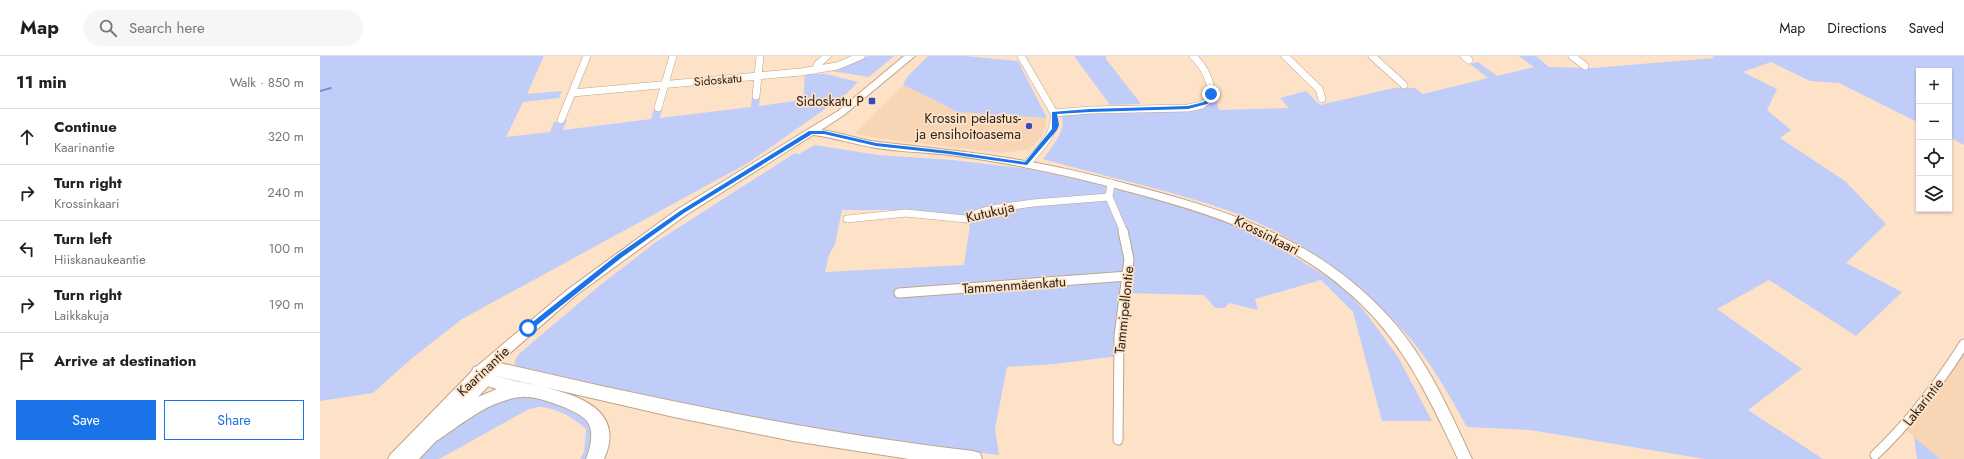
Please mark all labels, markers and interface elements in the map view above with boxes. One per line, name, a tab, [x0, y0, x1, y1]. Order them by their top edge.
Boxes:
search box	[83, 10, 363, 46]
text: Map	[20, 14, 59, 41]
icon: search	[97, 17, 119, 39]
text: Search here	[129, 17, 205, 39]
text: Map	[1779, 18, 1805, 38]
text: Directions	[1827, 18, 1887, 38]
text: Saved	[1909, 18, 1944, 38]
map controls	[1916, 68, 1952, 212]
button: +	[1916, 68, 1952, 104]
street label: Sidoskatu	[693, 69, 743, 91]
text: 11 min	[16, 70, 67, 94]
text: Walk · 850 m	[229, 73, 304, 92]
route end	[1202, 85, 1220, 103]
place label: Sidoskatu P	[796, 91, 864, 111]
marker: Sidoskatu P	[867, 96, 877, 106]
button: −	[1916, 104, 1952, 140]
place label: Krossin pelastus- ja ensihoitoasema	[915, 108, 1021, 144]
text: Continue	[54, 116, 117, 138]
marker: Krossin pelastus- ja ensihoitoasema	[1024, 121, 1034, 131]
icon: ahead	[16, 126, 38, 148]
text: 320 m	[268, 127, 304, 146]
text: Kaarinantie	[54, 138, 115, 157]
button: locate	[1916, 140, 1952, 176]
text: Turn right	[54, 172, 122, 194]
button: layers	[1916, 176, 1952, 212]
icon: right	[16, 182, 38, 204]
text: 240 m	[267, 183, 304, 202]
text: Krossinkaari	[54, 194, 119, 213]
street label: Kutukuja	[964, 197, 1016, 227]
street label: Krossinkaari	[1231, 210, 1303, 260]
text: Turn left	[54, 228, 112, 250]
icon: left	[16, 238, 38, 260]
text: 100 m	[269, 239, 304, 258]
text: Hiiskanaukeantie	[54, 250, 146, 269]
street label: Tammipellontie	[1109, 265, 1139, 355]
street label: Tammenmäenkatu	[961, 271, 1067, 299]
text: Turn right	[54, 284, 122, 306]
icon: right	[16, 294, 38, 316]
text: 190 m	[269, 295, 304, 314]
text: Laikkakuja	[54, 306, 109, 325]
route start	[519, 319, 537, 337]
street label: Kaarinantie	[452, 341, 514, 401]
icon: arrive	[16, 350, 38, 372]
text: Arrive at destination	[54, 350, 196, 372]
street label: Lakarintie	[1898, 374, 1948, 430]
button: Save	[16, 400, 156, 440]
button: Share	[164, 400, 304, 440]

